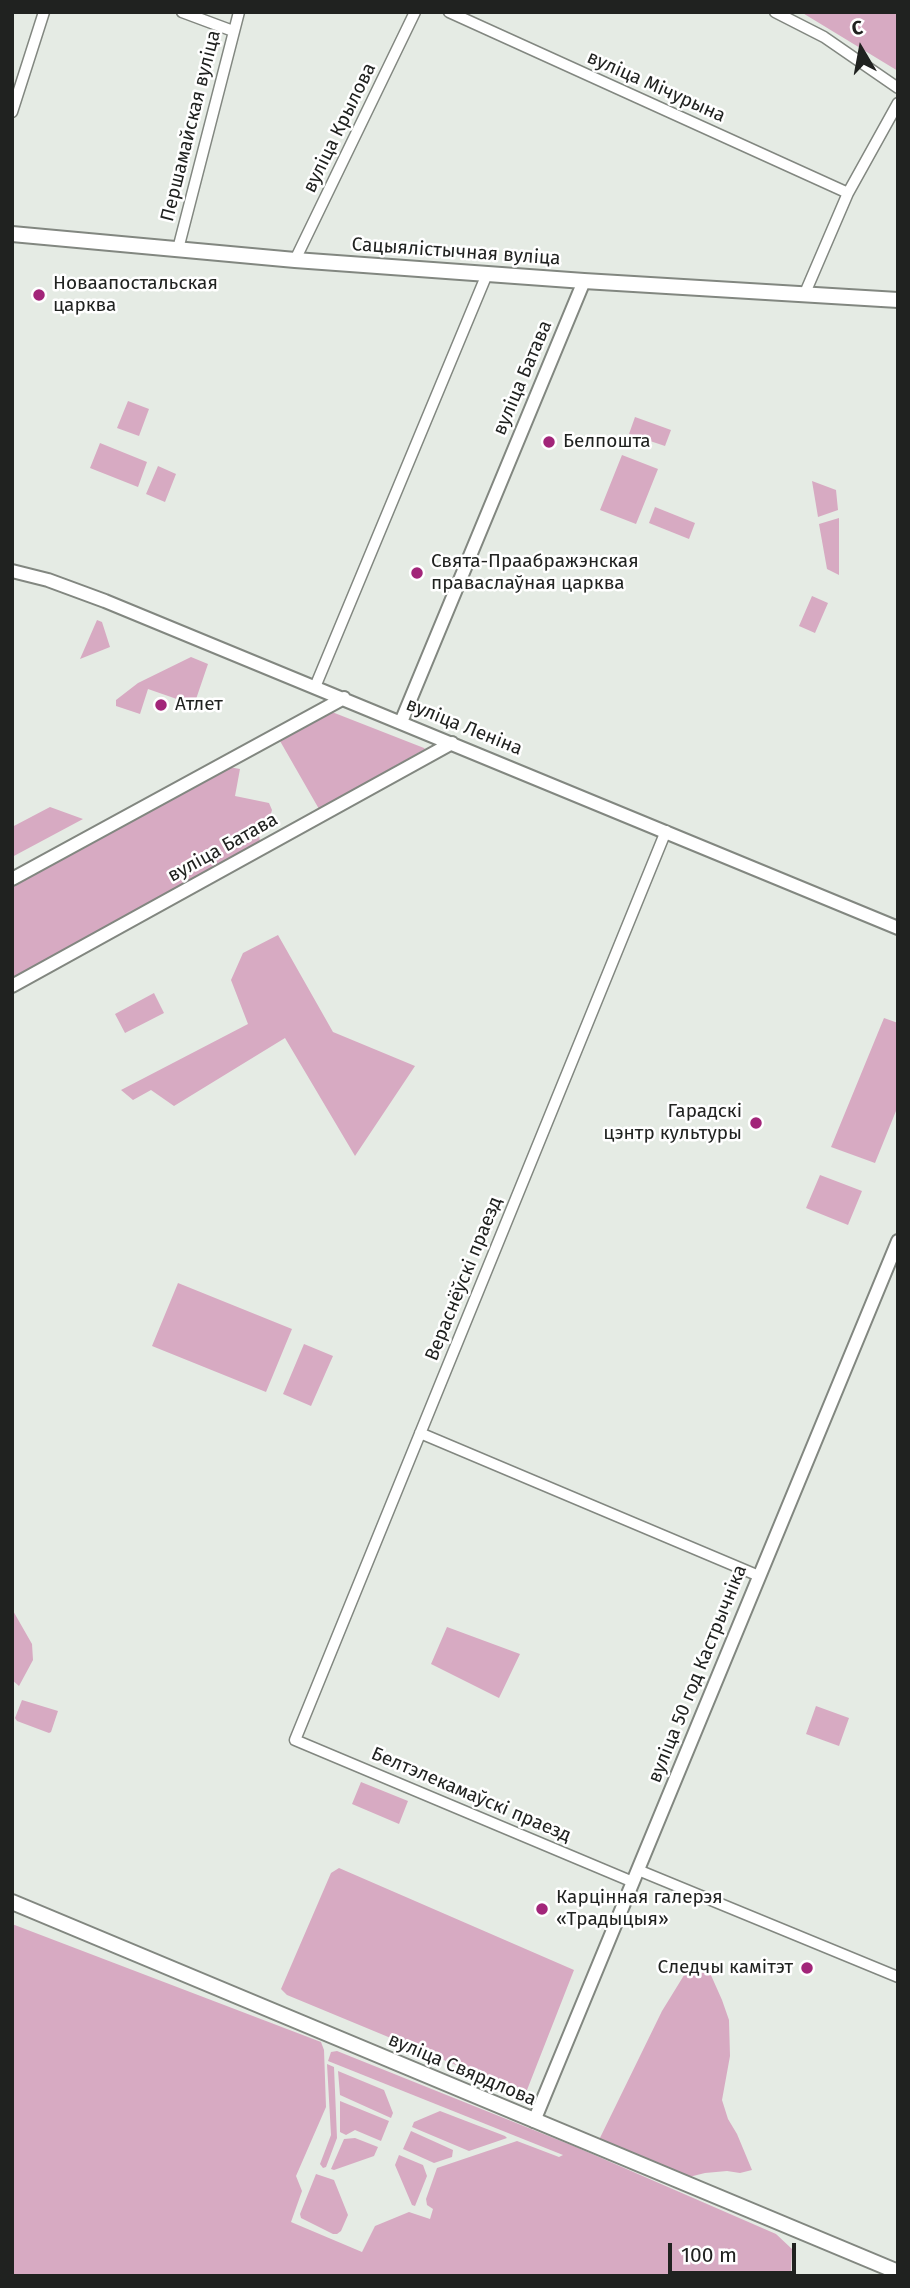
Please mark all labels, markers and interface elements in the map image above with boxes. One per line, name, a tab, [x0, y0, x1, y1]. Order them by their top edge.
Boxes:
north arrow	[826, 14, 896, 84]
text: С	[850, 16, 865, 40]
street label: Першамайская вуліца	[156, 28, 226, 224]
street label: вуліца Мічурына	[583, 46, 729, 128]
street label: вуліца Крылова	[299, 59, 381, 197]
street label: Сацыялістычная вуліца	[351, 233, 561, 271]
place label: Новаапостальская царква	[53, 273, 218, 317]
marker: Новаапостальская царква	[31, 287, 47, 303]
street label: вуліца Батава	[489, 317, 557, 439]
place label: Белпошта	[563, 431, 651, 453]
marker: Белпошта	[541, 434, 557, 450]
place label: Свята-Праабражэнская праваслаўная царква	[431, 551, 639, 595]
marker: Свята-Праабражэнская праваслаўная царква	[409, 565, 425, 581]
street label: вуліца Леніна	[402, 693, 526, 761]
place label: Атлет	[175, 694, 223, 716]
marker: Атлет	[153, 697, 169, 713]
street label: вуліца Батава	[164, 808, 282, 888]
place label: Гарадскі цэнтр культуры	[603, 1101, 742, 1145]
marker: Гарадскі цэнтр культуры	[748, 1115, 764, 1131]
street label: Вераснёўскі праезд	[421, 1194, 507, 1364]
street label: вуліца 50 год Кастрычніка	[644, 1562, 752, 1786]
street label: Белтэлекамаўскі праезд	[368, 1743, 574, 1847]
place label: Карцінная галерэя «Традыцыя»	[556, 1887, 723, 1931]
marker: Карцінная галерэя «Традыцыя»	[534, 1901, 550, 1917]
place label: Следчы камітэт	[657, 1957, 793, 1979]
marker: Следчы камітэт	[799, 1960, 815, 1976]
street label: вуліца Свярдлова	[385, 2029, 539, 2111]
scale bar	[672, 2228, 800, 2272]
text: 100 m	[681, 2242, 737, 2268]

